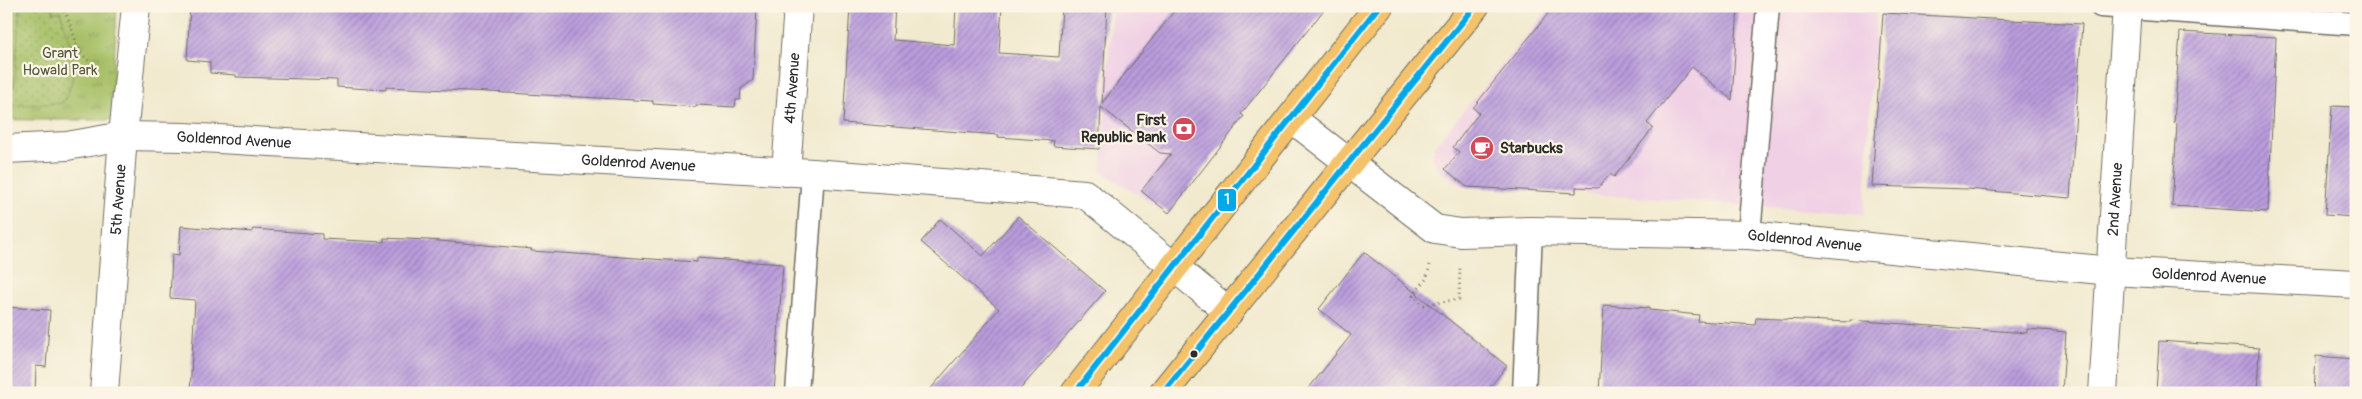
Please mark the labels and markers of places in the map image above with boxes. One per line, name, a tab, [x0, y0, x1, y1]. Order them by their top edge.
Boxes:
place label: First Republic Bank	[1081, 111, 1167, 147]
bank icon: First Republic Bank	[1171, 116, 1197, 142]
cafe icon: Starbucks	[1469, 135, 1495, 161]
place label: Starbucks	[1500, 139, 1563, 158]
unlabelled marker	[1189, 349, 1199, 359]

